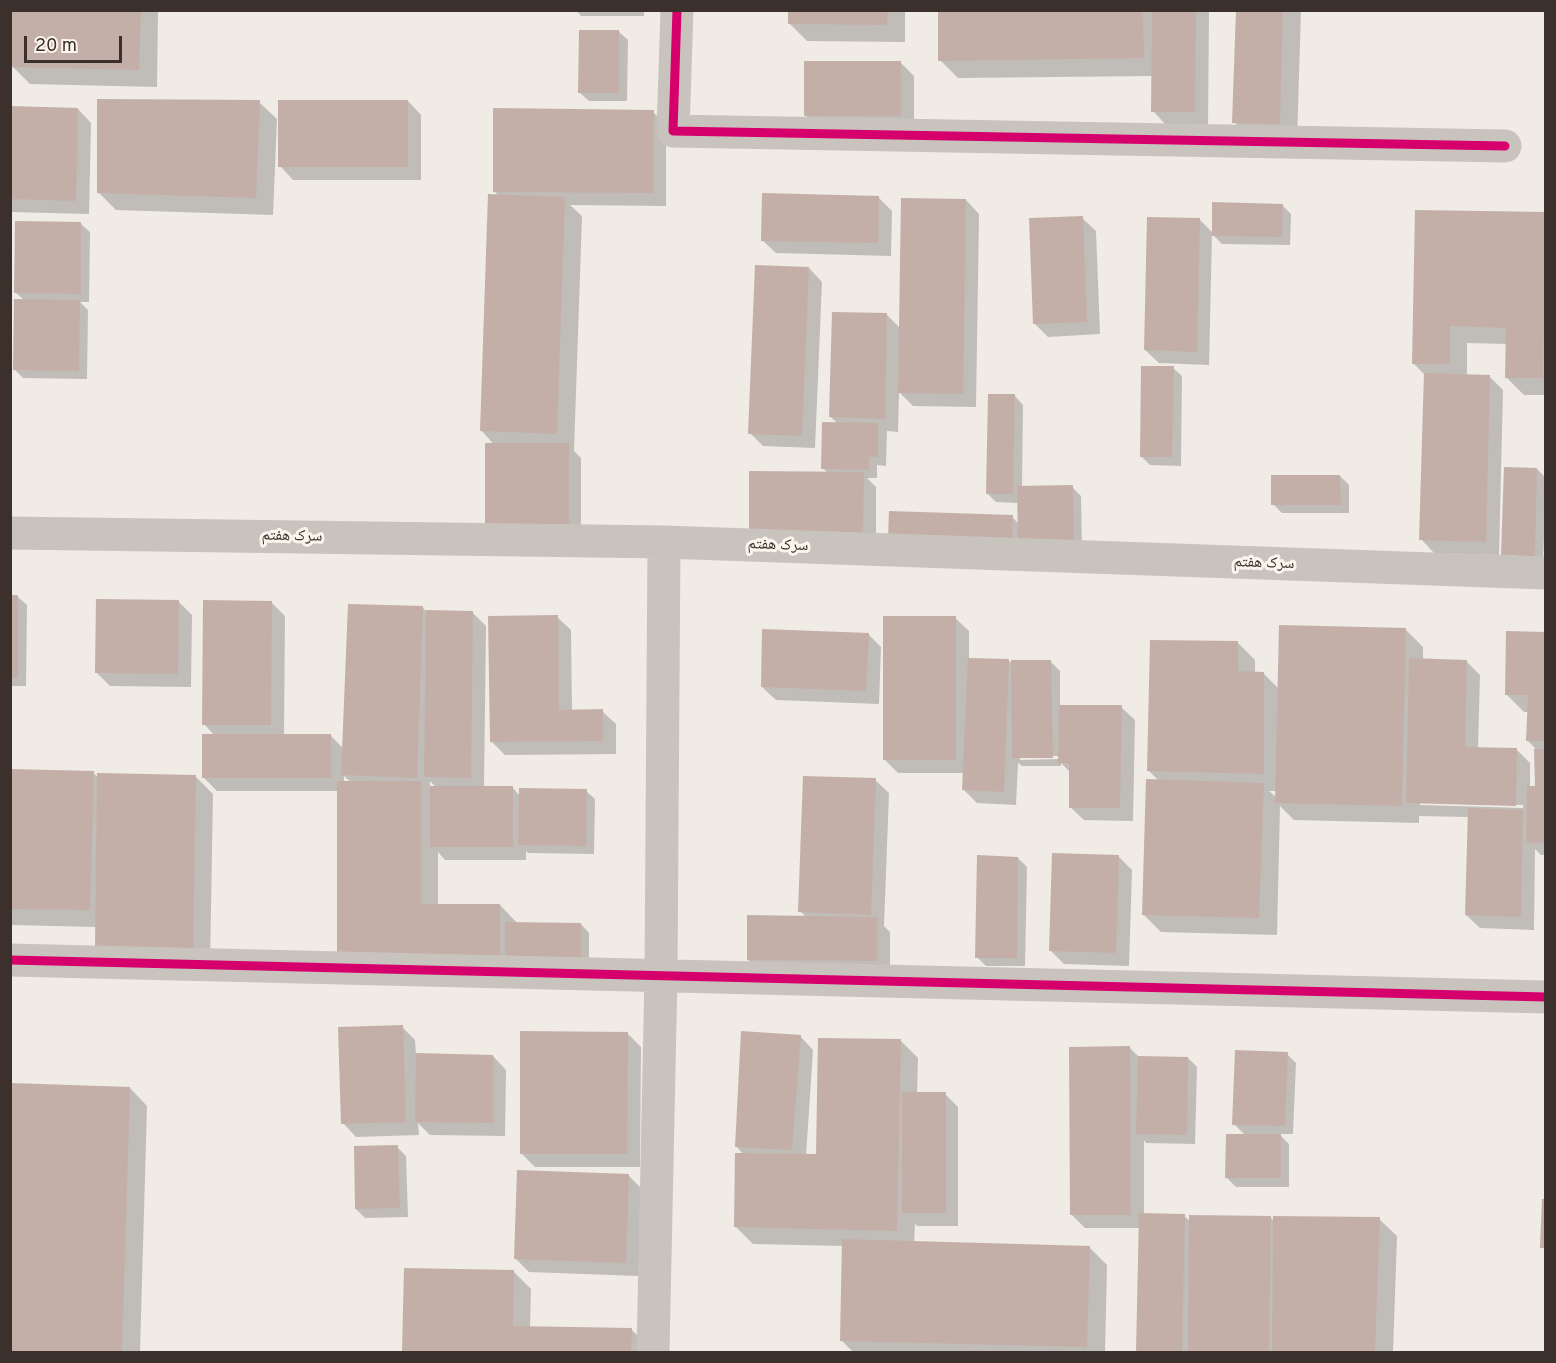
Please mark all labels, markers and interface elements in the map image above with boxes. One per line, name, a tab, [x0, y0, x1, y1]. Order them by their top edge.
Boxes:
scale bar	[27, 24, 124, 62]
text: 20 m	[35, 35, 77, 58]
street label: سرک هفتم	[261, 527, 323, 547]
street label: سرک هفتم	[747, 535, 809, 557]
street label: سرک هفتم	[1233, 553, 1295, 575]

